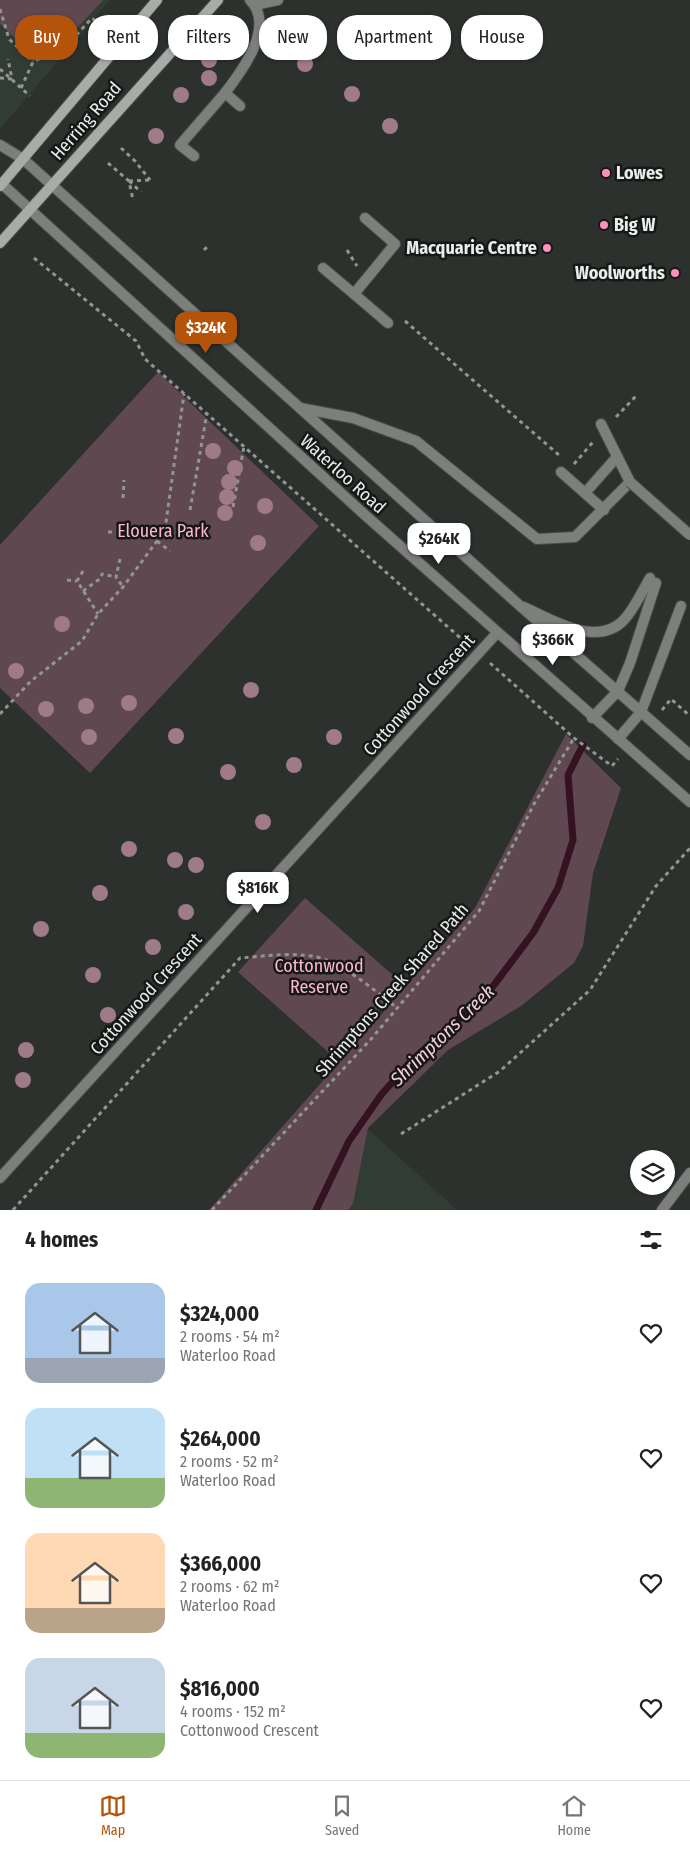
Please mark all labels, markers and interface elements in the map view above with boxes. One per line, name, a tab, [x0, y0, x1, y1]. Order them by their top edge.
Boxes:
chip: Buy	[15, 15, 78, 60]
chip: Rent	[88, 15, 158, 60]
chip: Filters	[168, 15, 249, 60]
chip: New	[259, 15, 327, 60]
chip: Apartment	[337, 15, 451, 60]
chip: House	[461, 15, 543, 60]
street label: Herring Road	[46, 77, 126, 165]
place label: Lowes	[616, 162, 663, 184]
marker: Lowes	[600, 167, 612, 179]
place label: Big W	[614, 214, 655, 236]
marker: Big W	[598, 219, 610, 231]
place label: Macquarie Centre	[406, 237, 537, 259]
marker: Macquarie Centre	[541, 242, 553, 254]
place label: Woolworths	[575, 262, 665, 284]
marker: Woolworths	[669, 267, 681, 279]
pin: $324K	[171, 312, 241, 354]
text: $324K	[186, 318, 226, 337]
street label: Waterloo Road	[296, 430, 390, 518]
park label: Elouera Park	[117, 520, 209, 542]
pin: $264K	[404, 522, 474, 565]
text: $264K	[418, 529, 460, 548]
pin: $366K	[518, 624, 588, 666]
street label: Cottonwood Crescent	[359, 630, 479, 760]
text: $366K	[532, 630, 574, 649]
pin: $816K	[223, 872, 293, 914]
text: $816K	[238, 878, 278, 897]
street label: Shrimptons Creek Shared Path	[311, 899, 473, 1081]
street label: Cottonwood Crescent	[86, 929, 206, 1059]
park label: Cottonwood Reserve	[274, 955, 364, 998]
water label: Shrimptons Creek	[385, 980, 499, 1090]
map controls	[630, 1150, 675, 1195]
button: layers	[630, 1150, 675, 1195]
icon: filters	[637, 1226, 665, 1254]
text: 4 homes	[25, 1227, 98, 1253]
text: $324,000	[180, 1301, 259, 1327]
icon: home	[65, 1303, 125, 1363]
icon: heart	[637, 1319, 665, 1347]
text: 2 rooms · 54 m²	[180, 1327, 280, 1346]
text: Waterloo Road	[180, 1346, 276, 1365]
text: $264,000	[180, 1426, 261, 1452]
icon: home	[65, 1428, 125, 1488]
icon: heart	[637, 1444, 665, 1472]
text: 2 rooms · 52 m²	[180, 1452, 279, 1471]
text: Waterloo Road	[180, 1471, 276, 1490]
text: $366,000	[180, 1551, 261, 1577]
icon: home	[65, 1553, 125, 1613]
icon: heart	[637, 1569, 665, 1597]
text: 2 rooms · 62 m²	[180, 1577, 279, 1596]
text: Waterloo Road	[180, 1596, 276, 1615]
text: $816,000	[180, 1676, 260, 1702]
icon: home	[65, 1678, 125, 1738]
icon: heart	[637, 1694, 665, 1722]
text: 4 rooms · 152 m²	[180, 1702, 286, 1721]
text: Cottonwood Crescent	[180, 1721, 319, 1740]
tab: Map	[99, 1792, 127, 1839]
tab: Saved	[325, 1792, 359, 1839]
tab: Home	[557, 1792, 591, 1839]

